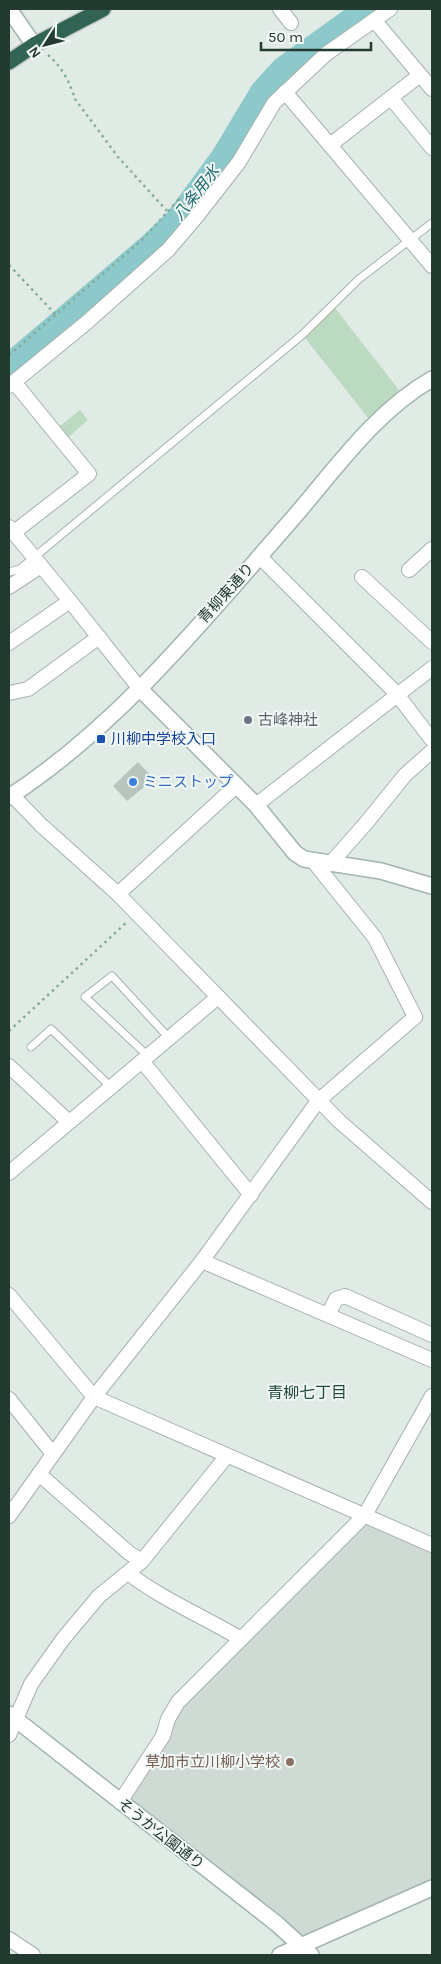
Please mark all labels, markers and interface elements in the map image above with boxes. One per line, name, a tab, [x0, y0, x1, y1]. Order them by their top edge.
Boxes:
north arrow	[20, 20, 70, 70]
scale bar	[261, 20, 371, 52]
text: 50 m	[268, 28, 303, 46]
text: N	[25, 43, 45, 61]
water label: 八条用水	[169, 160, 224, 224]
street label: 青柳東通り	[194, 559, 258, 627]
place label: 古峰神社	[258, 711, 318, 729]
marker: 古峰神社	[242, 714, 254, 726]
place label: 川柳中学校入口	[111, 730, 216, 748]
marker: 川柳中学校入口	[95, 733, 107, 745]
place label: ミニストップ	[143, 773, 233, 791]
marker: ミニストップ	[127, 776, 139, 788]
district label: 青柳七丁目	[267, 1383, 347, 1402]
place label: 草加市立川柳小学校	[145, 1753, 280, 1771]
marker: 草加市立川柳小学校	[284, 1756, 296, 1768]
street label: そうか公園通り	[114, 1795, 208, 1873]

